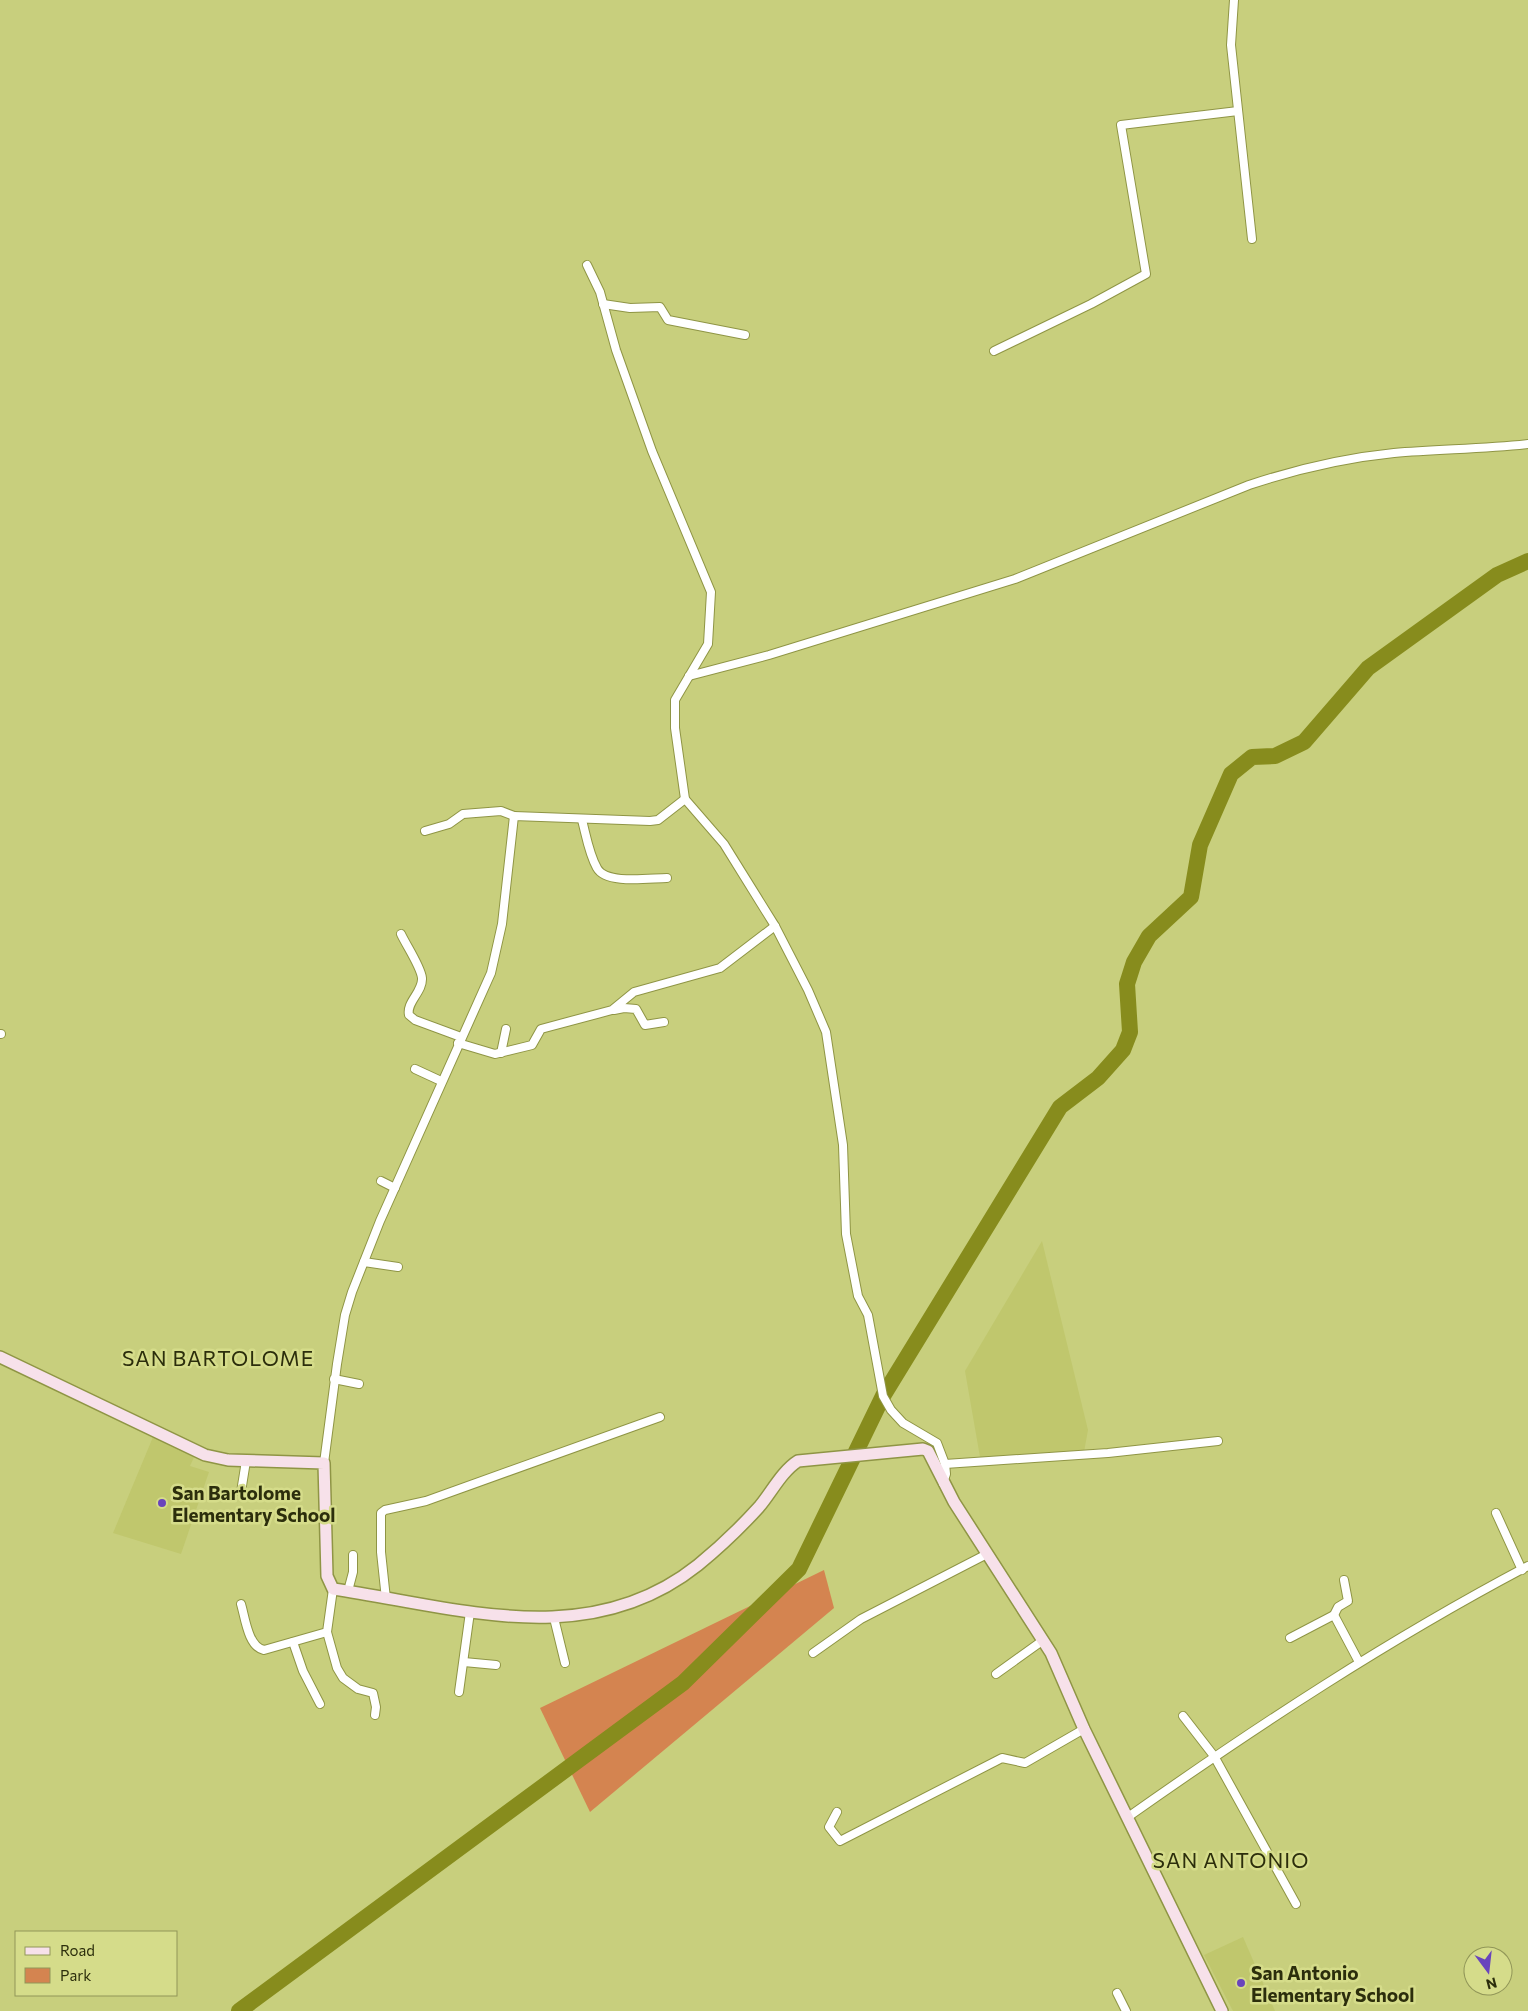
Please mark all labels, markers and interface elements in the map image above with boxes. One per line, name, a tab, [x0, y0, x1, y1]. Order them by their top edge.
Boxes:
district label: SAN BARTOLOME	[122, 1345, 314, 1370]
place label: San Bartolome Elementary School	[172, 1481, 336, 1526]
marker: San Bartolome Elementary School	[156, 1497, 168, 1509]
district label: SAN ANTONIO	[1153, 1847, 1309, 1872]
legend	[15, 1931, 178, 1996]
text: Road	[60, 1941, 95, 1959]
north arrow	[1463, 1946, 1513, 1996]
place label: San Antonio Elementary School	[1251, 1961, 1415, 2006]
text: Park	[60, 1966, 91, 1984]
text: N	[1484, 1974, 1499, 1994]
marker: San Antonio Elementary School	[1235, 1977, 1247, 1989]

